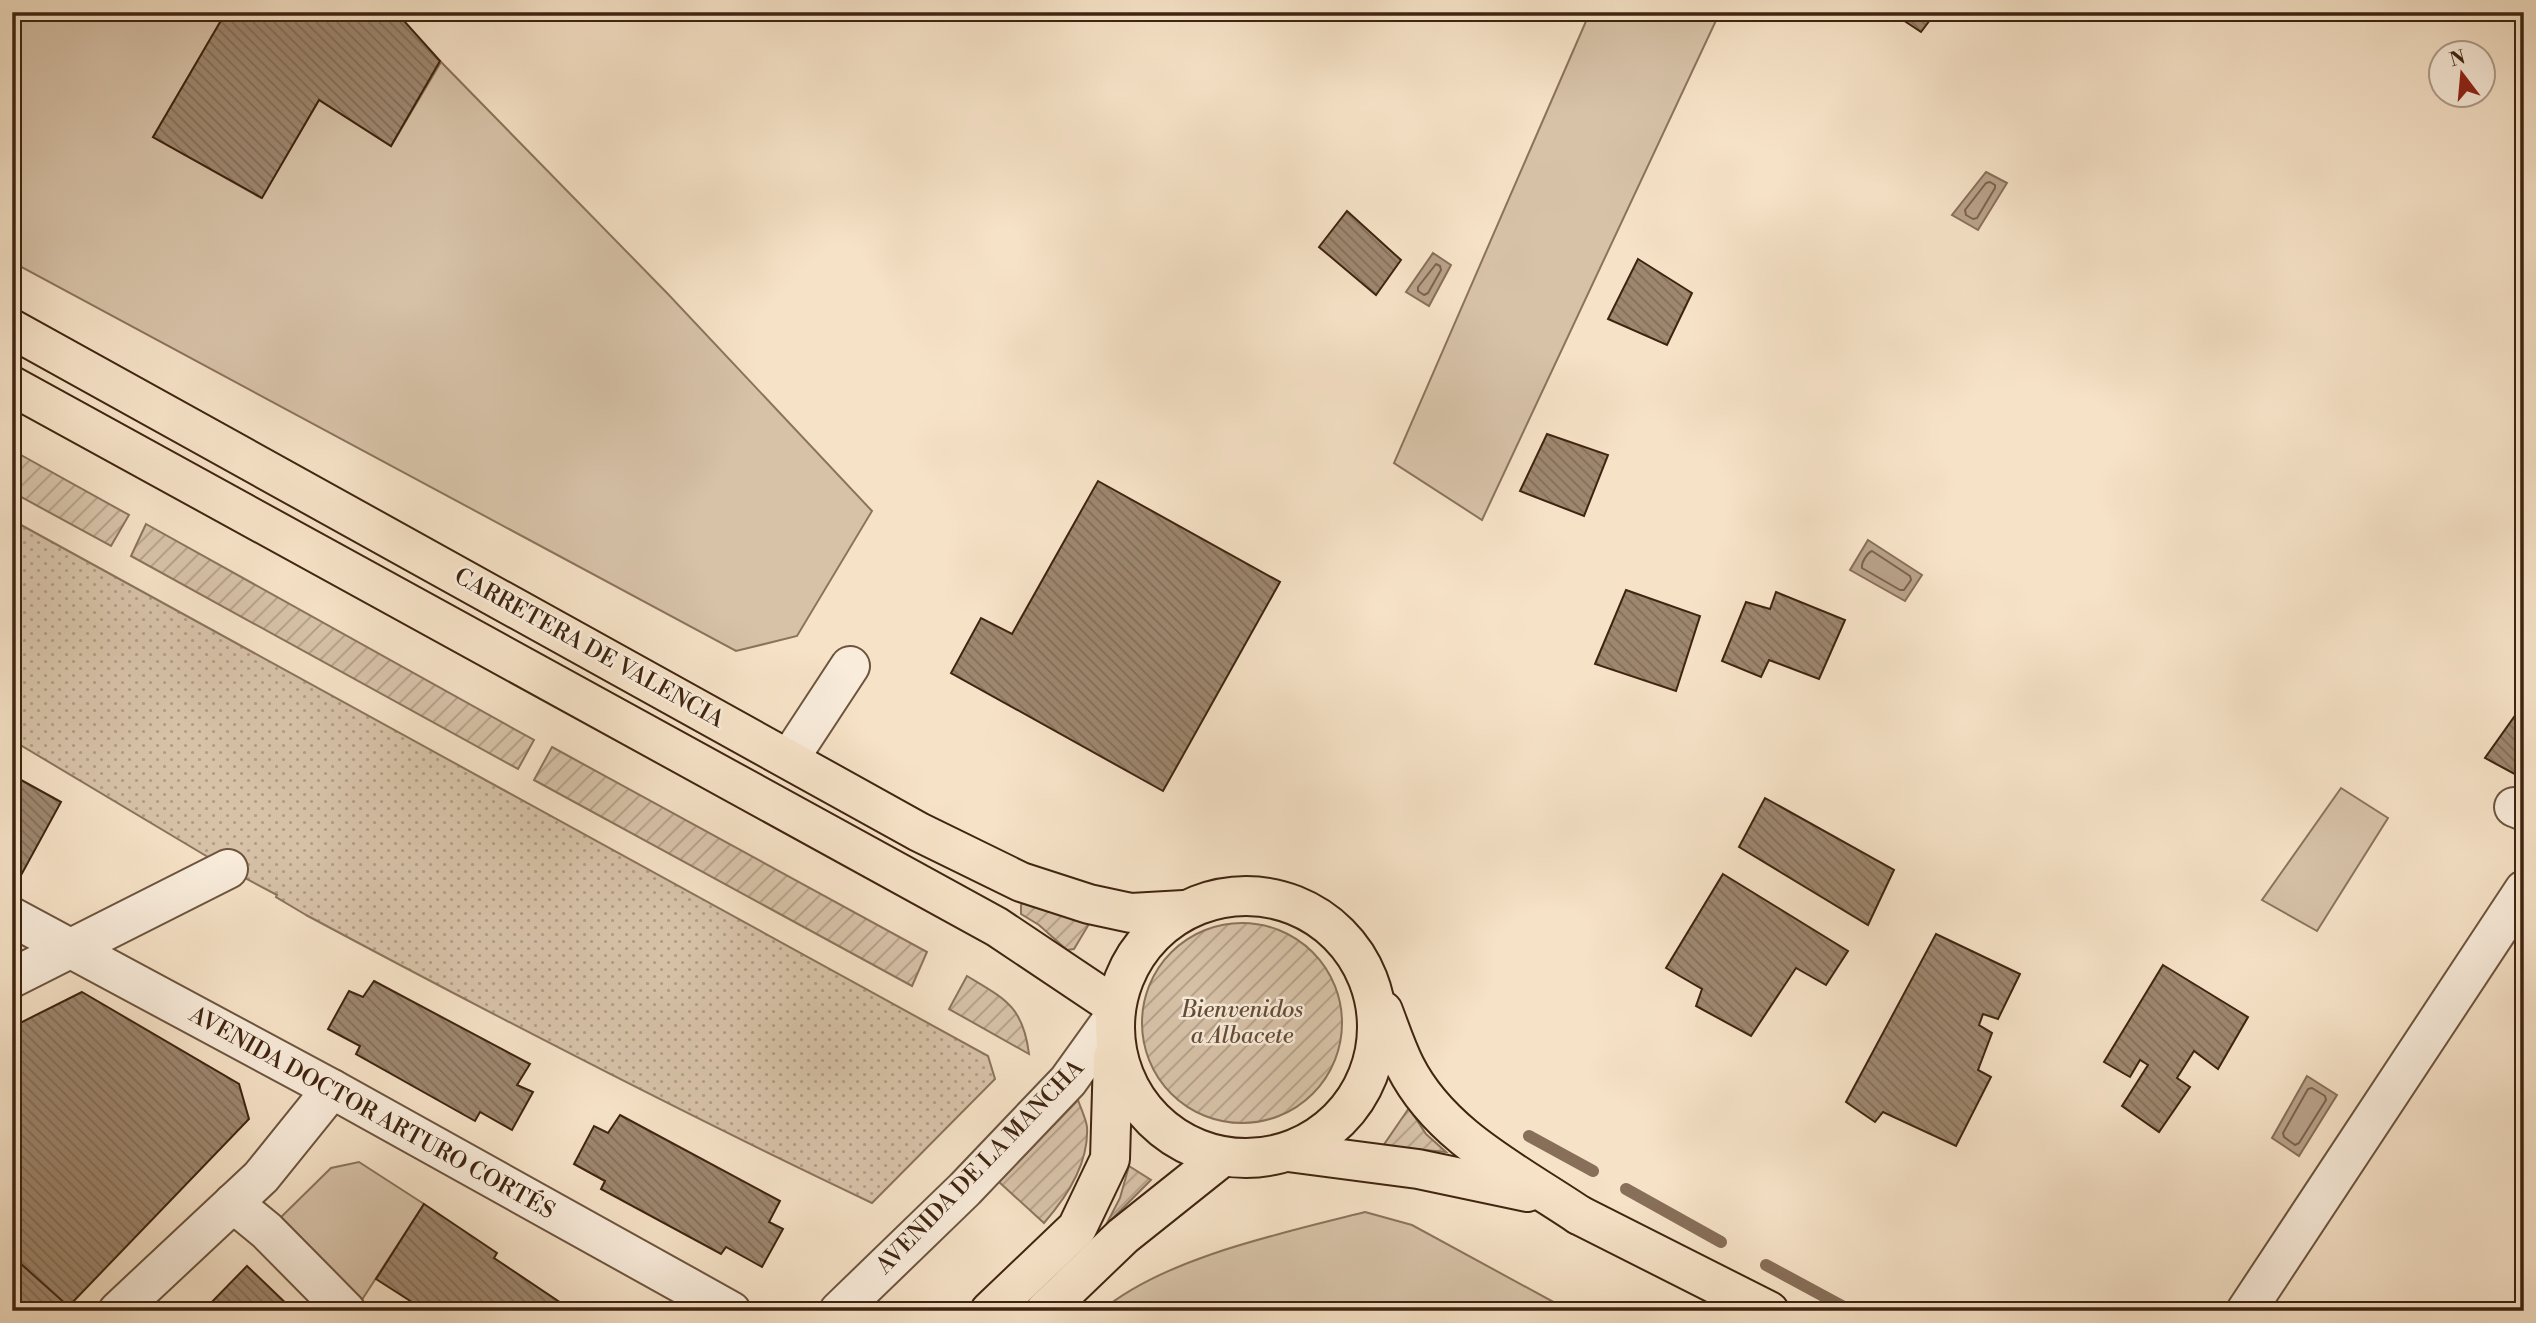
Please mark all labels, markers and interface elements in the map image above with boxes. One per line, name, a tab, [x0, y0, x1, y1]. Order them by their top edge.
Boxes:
north arrow	[2428, 38, 2498, 108]
text: N	[2447, 45, 2468, 72]
street label: CARRETERA DE VALENCIA	[449, 562, 730, 735]
park label: Bienvenidos a Albacete	[1180, 996, 1303, 1050]
street label: AVENIDA DOCTOR ARTURO CORTÉS	[184, 998, 561, 1225]
street label: AVENIDA DE LA MANCHA	[870, 1053, 1091, 1281]

